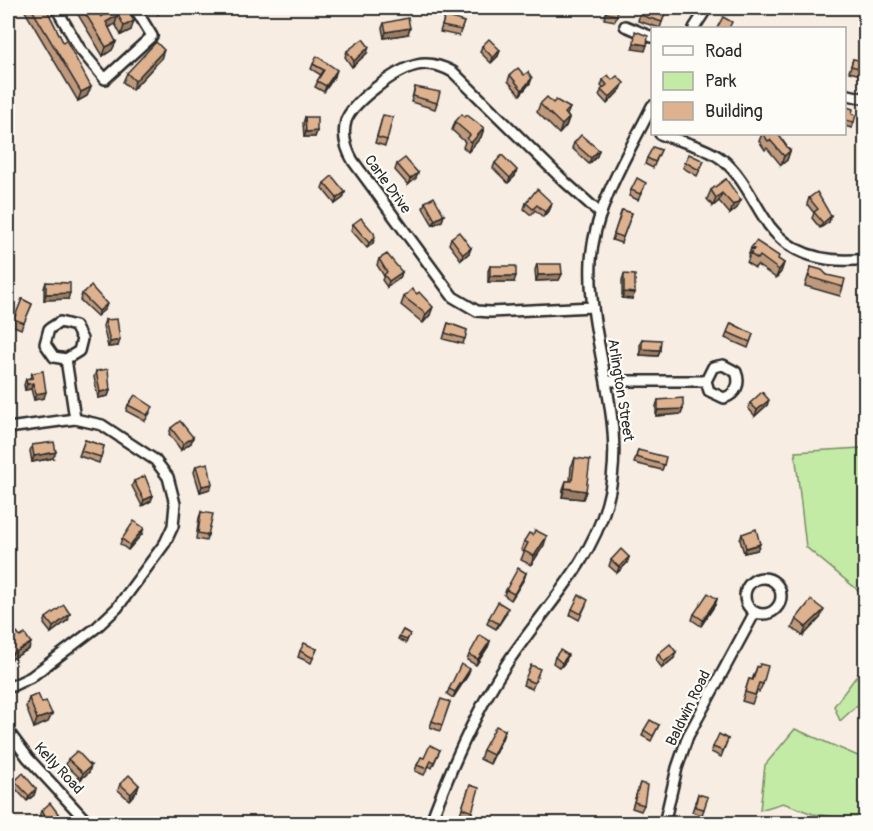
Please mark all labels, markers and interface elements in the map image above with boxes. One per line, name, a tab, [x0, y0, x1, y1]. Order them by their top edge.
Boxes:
legend	[651, 27, 846, 135]
text: Road	[705, 40, 742, 63]
text: Park	[705, 70, 737, 93]
text: Building	[705, 100, 763, 123]
street label: Carle Drive	[360, 151, 416, 218]
street label: Arlington Street	[603, 337, 638, 444]
street label: Baldwin Road	[662, 667, 715, 749]
street label: Kelly Road	[30, 738, 88, 798]

